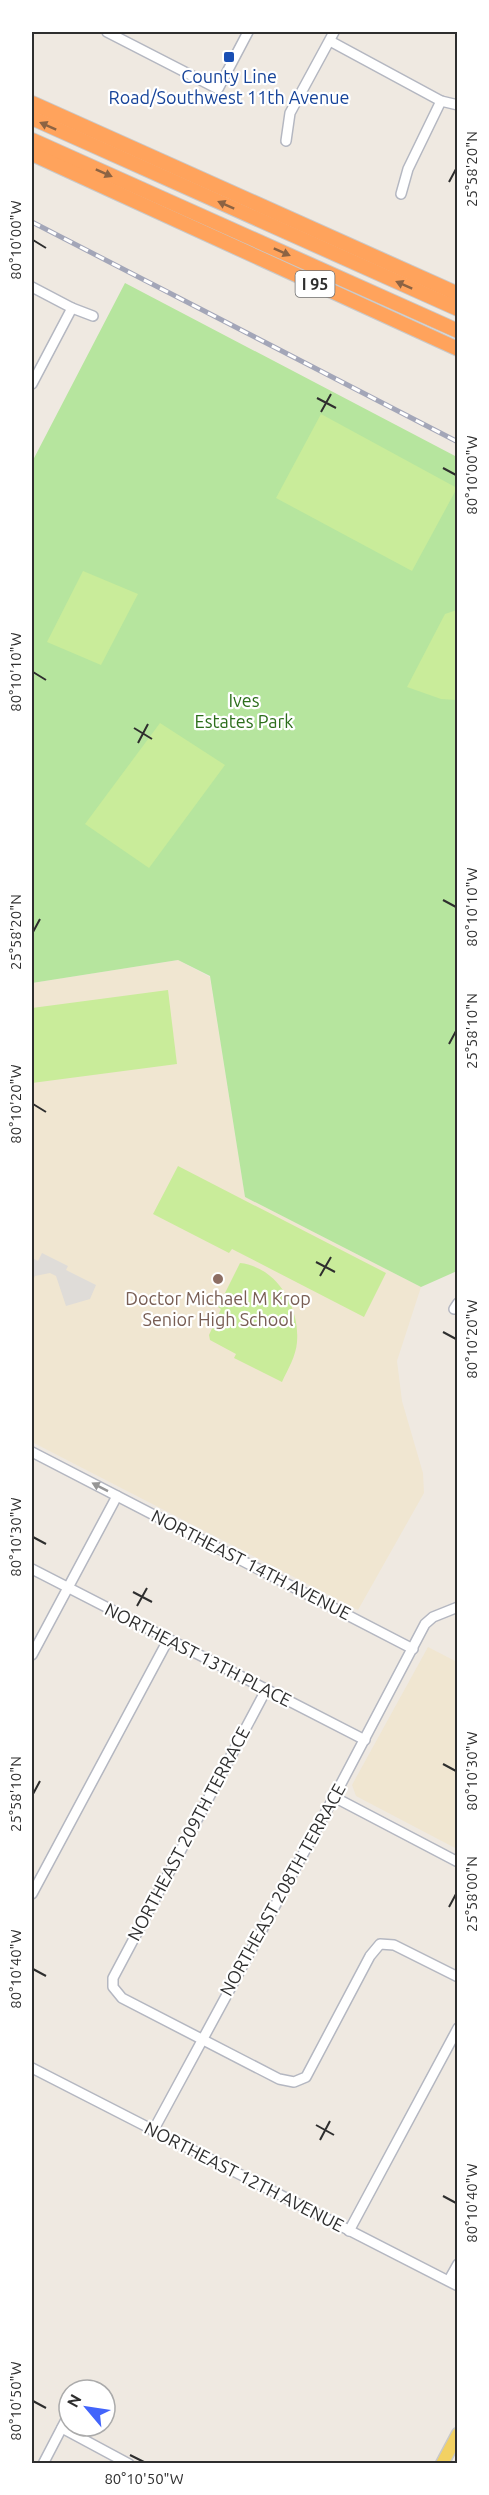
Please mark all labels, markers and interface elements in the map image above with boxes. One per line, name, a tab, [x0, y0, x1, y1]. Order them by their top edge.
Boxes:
marker: County Line Road/Southwest 11th Avenue	[222, 50, 236, 64]
place label: County Line Road/Southwest 11th Avenue	[108, 66, 350, 107]
one-way arrow	[39, 121, 57, 131]
text: 25°58'20"N	[463, 131, 480, 207]
one-way arrow	[96, 168, 113, 177]
text: 80°10'00"W	[7, 200, 24, 280]
one-way arrow	[218, 201, 235, 210]
one-way arrow	[274, 248, 291, 257]
road number: I 95	[296, 271, 334, 297]
one-way arrow	[396, 281, 413, 290]
text: 80°10'00"W	[463, 435, 480, 515]
text: 80°10'10"W	[7, 632, 24, 712]
park label: Ives Estates Park	[195, 690, 293, 731]
text: 80°10'10"W	[463, 867, 480, 947]
text: 25°58'20"N	[7, 894, 24, 970]
text: 25°58'10"N	[463, 993, 480, 1069]
text: 80°10'20"W	[7, 1064, 24, 1144]
marker: Doctor Michael M Krop Senior High School	[211, 1272, 225, 1286]
place label: Doctor Michael M Krop Senior High School	[125, 1288, 311, 1329]
text: 80°10'20"W	[463, 1299, 480, 1379]
one-way arrow	[91, 1482, 108, 1491]
text: 80°10'30"W	[7, 1497, 24, 1577]
street label: NORTHEAST 14TH AVENUE	[148, 1505, 354, 1623]
street label: NORTHEAST 13TH PLACE	[102, 1598, 295, 1710]
street label: NORTHEAST 209TH TERRACE	[123, 1723, 253, 1944]
text: 80°10'30"W	[463, 1731, 480, 1811]
text: 25°58'10"N	[7, 1756, 24, 1832]
street label: NORTHEAST 208TH TERRACE	[215, 1780, 349, 1999]
text: 25°58'00"N	[463, 1856, 480, 1932]
text: 80°10'40"W	[7, 1929, 24, 2009]
street label: NORTHEAST 12TH AVENUE	[141, 2117, 347, 2235]
text: 80°10'40"W	[463, 2163, 480, 2243]
text: 80°10'50"W	[7, 2361, 24, 2441]
north arrow	[57, 2378, 117, 2438]
text: N	[63, 2391, 85, 2410]
text: 80°10'50"W	[104, 2470, 184, 2487]

